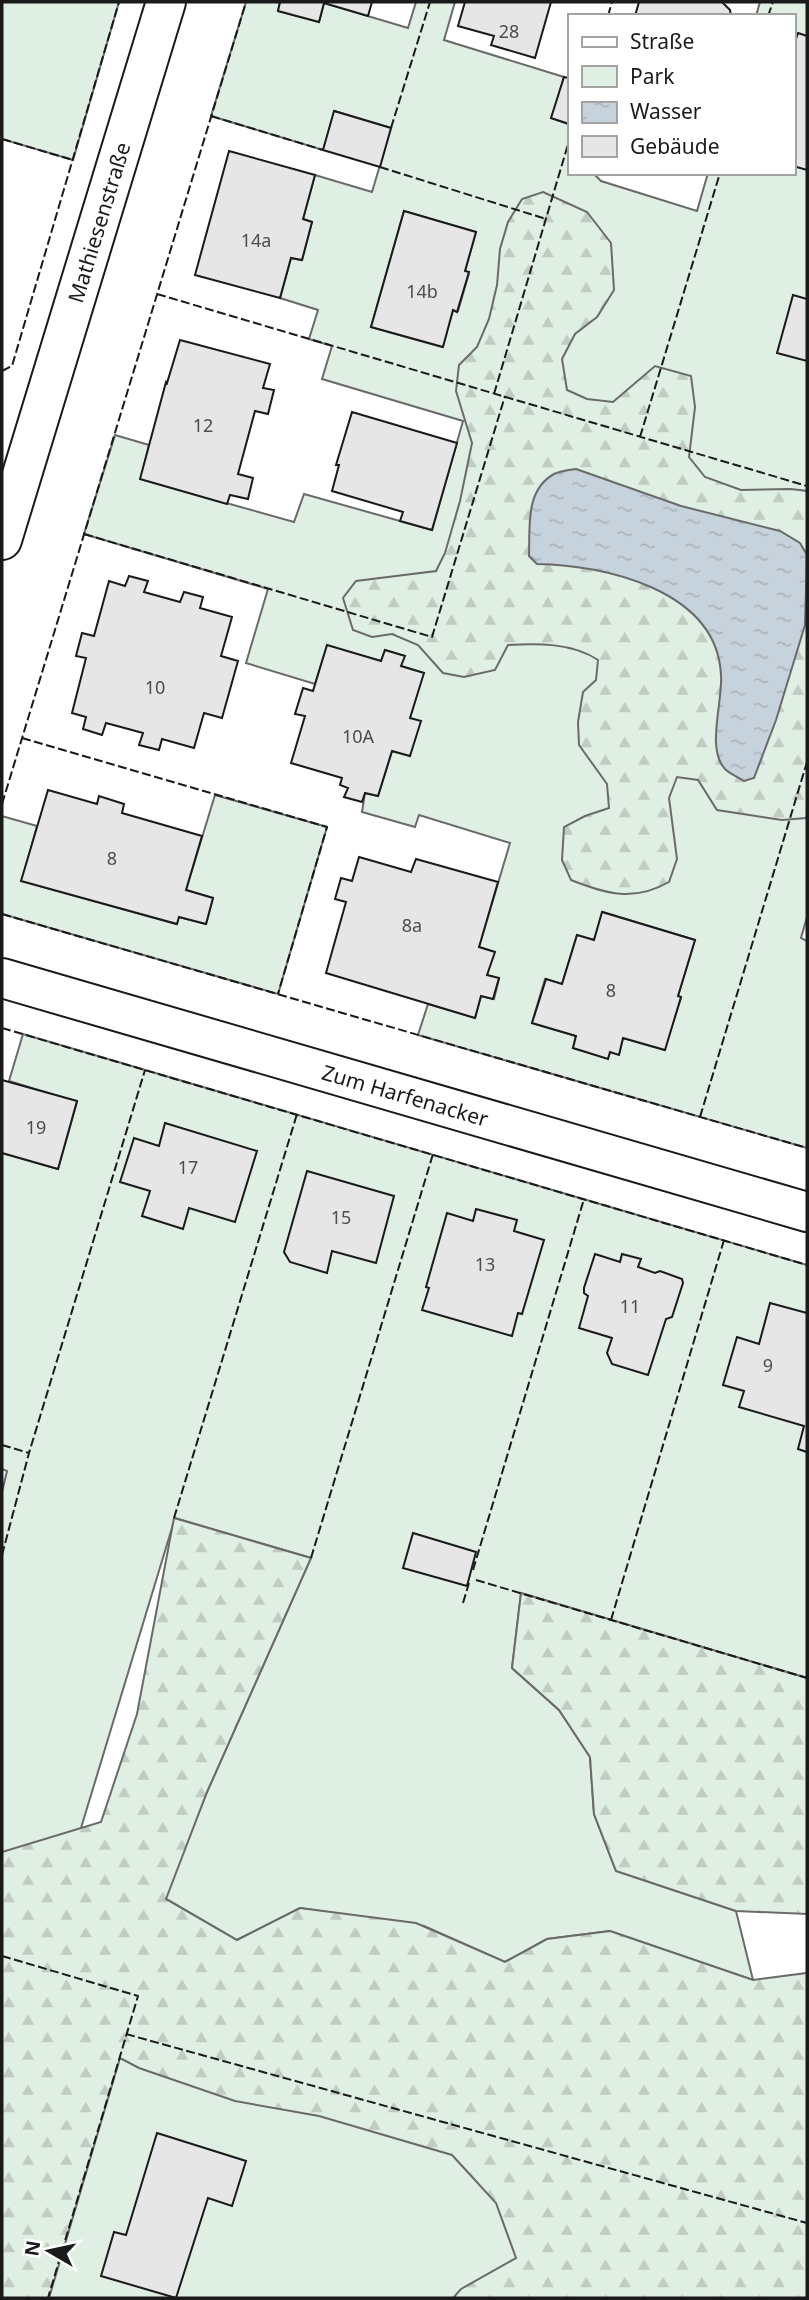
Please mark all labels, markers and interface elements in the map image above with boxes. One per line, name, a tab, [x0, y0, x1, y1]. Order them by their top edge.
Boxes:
legend	[568, 14, 795, 175]
house number: 28	[499, 19, 519, 43]
text: Straße	[630, 27, 694, 55]
text: Park	[630, 62, 675, 90]
text: Wasser	[630, 97, 702, 125]
text: Gebäude	[630, 132, 720, 160]
street label: Mathiesenstraße	[61, 139, 136, 306]
house number: 14a	[241, 228, 271, 252]
house number: 14b	[406, 279, 438, 303]
house number: 12	[193, 413, 213, 437]
house number: 10	[145, 675, 165, 699]
house number: 10A	[342, 724, 375, 748]
house number: 8	[107, 846, 117, 870]
house number: 8a	[402, 913, 422, 937]
house number: 8	[606, 978, 616, 1002]
street label: Zum Harfenacker	[319, 1058, 492, 1133]
house number: 19	[26, 1115, 46, 1139]
house number: 17	[178, 1155, 198, 1179]
house number: 15	[331, 1205, 351, 1229]
house number: 13	[475, 1252, 495, 1276]
house number: 11	[620, 1294, 640, 1318]
house number: 9	[763, 1353, 773, 1377]
north arrow	[14, 2216, 84, 2286]
text: N	[18, 2239, 46, 2258]

